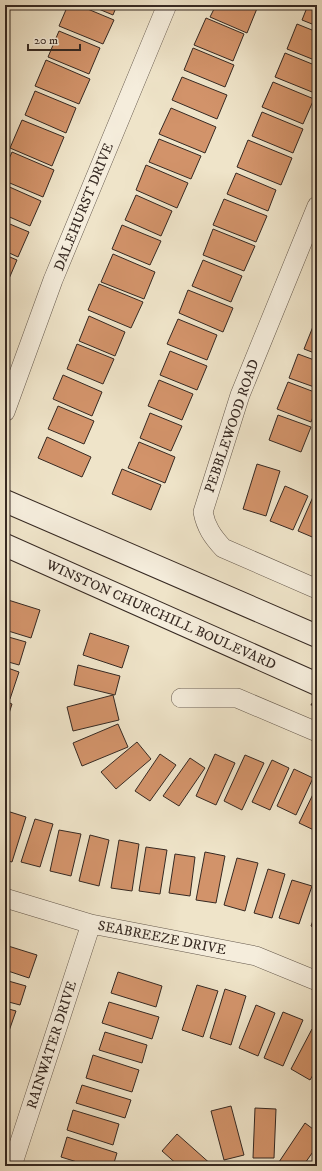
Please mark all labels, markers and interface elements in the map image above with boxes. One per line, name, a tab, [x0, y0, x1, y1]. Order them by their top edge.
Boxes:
scale bar	[28, 26, 80, 52]
text: 20 m	[34, 33, 58, 48]
street label: DALEHURST DRIVE	[50, 140, 118, 274]
street label: PEBBLEWOOD ROAD	[201, 357, 263, 495]
street label: WINSTON CHURCHILL BOULEVARD	[42, 556, 279, 674]
street label: SEABREEZE DRIVE	[96, 917, 228, 959]
street label: RAINWATER DRIVE	[23, 979, 81, 1111]

